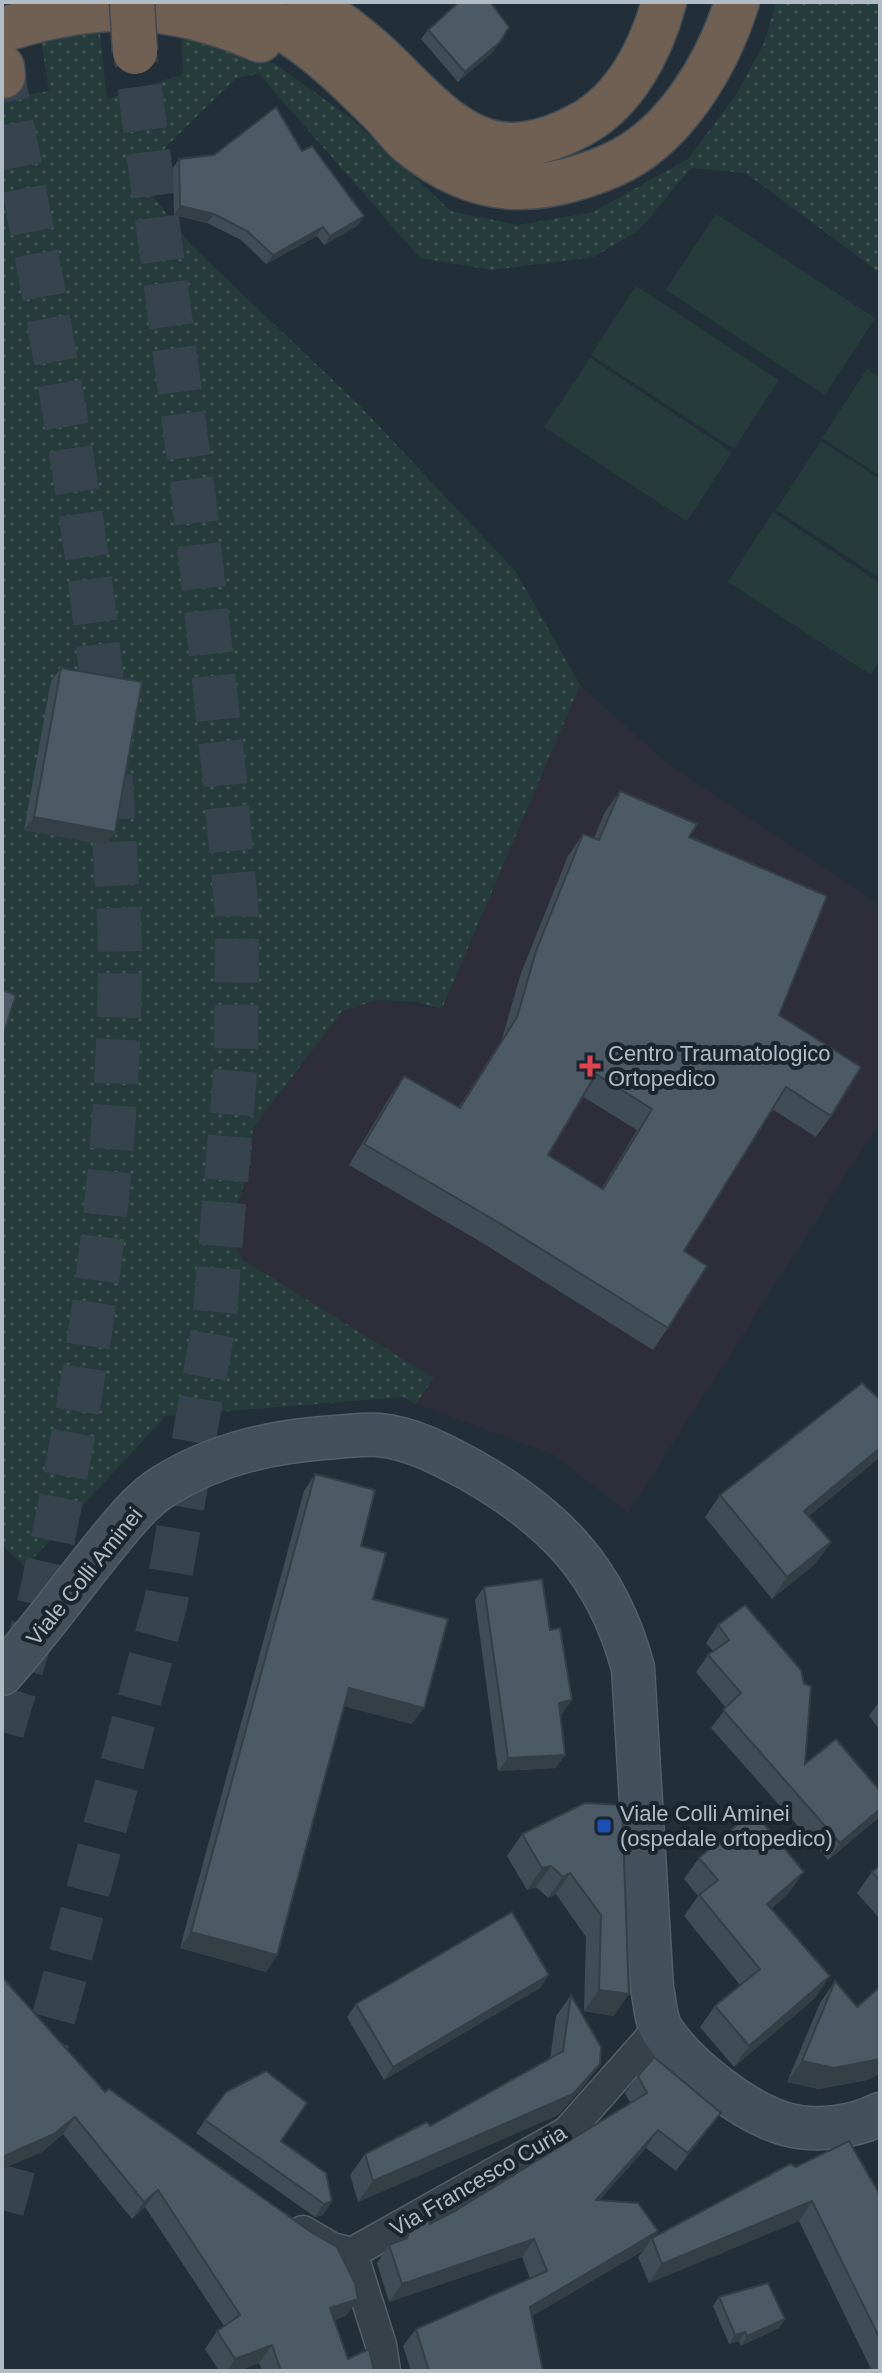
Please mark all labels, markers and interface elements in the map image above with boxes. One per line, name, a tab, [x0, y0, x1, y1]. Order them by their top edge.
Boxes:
place label: Centro Traumatologico Ortopedico	[608, 1041, 831, 1091]
marker: Centro Traumatologico Ortopedico	[579, 1055, 601, 1077]
street label: Viale Colli Aminei	[21, 1503, 147, 1650]
place label: Viale Colli Aminei (ospedale ortopedico)	[620, 1801, 833, 1851]
marker: Viale Colli Aminei (ospedale ortopedico)	[595, 1817, 613, 1835]
street label: Via Francesco Curia	[386, 2120, 571, 2241]

